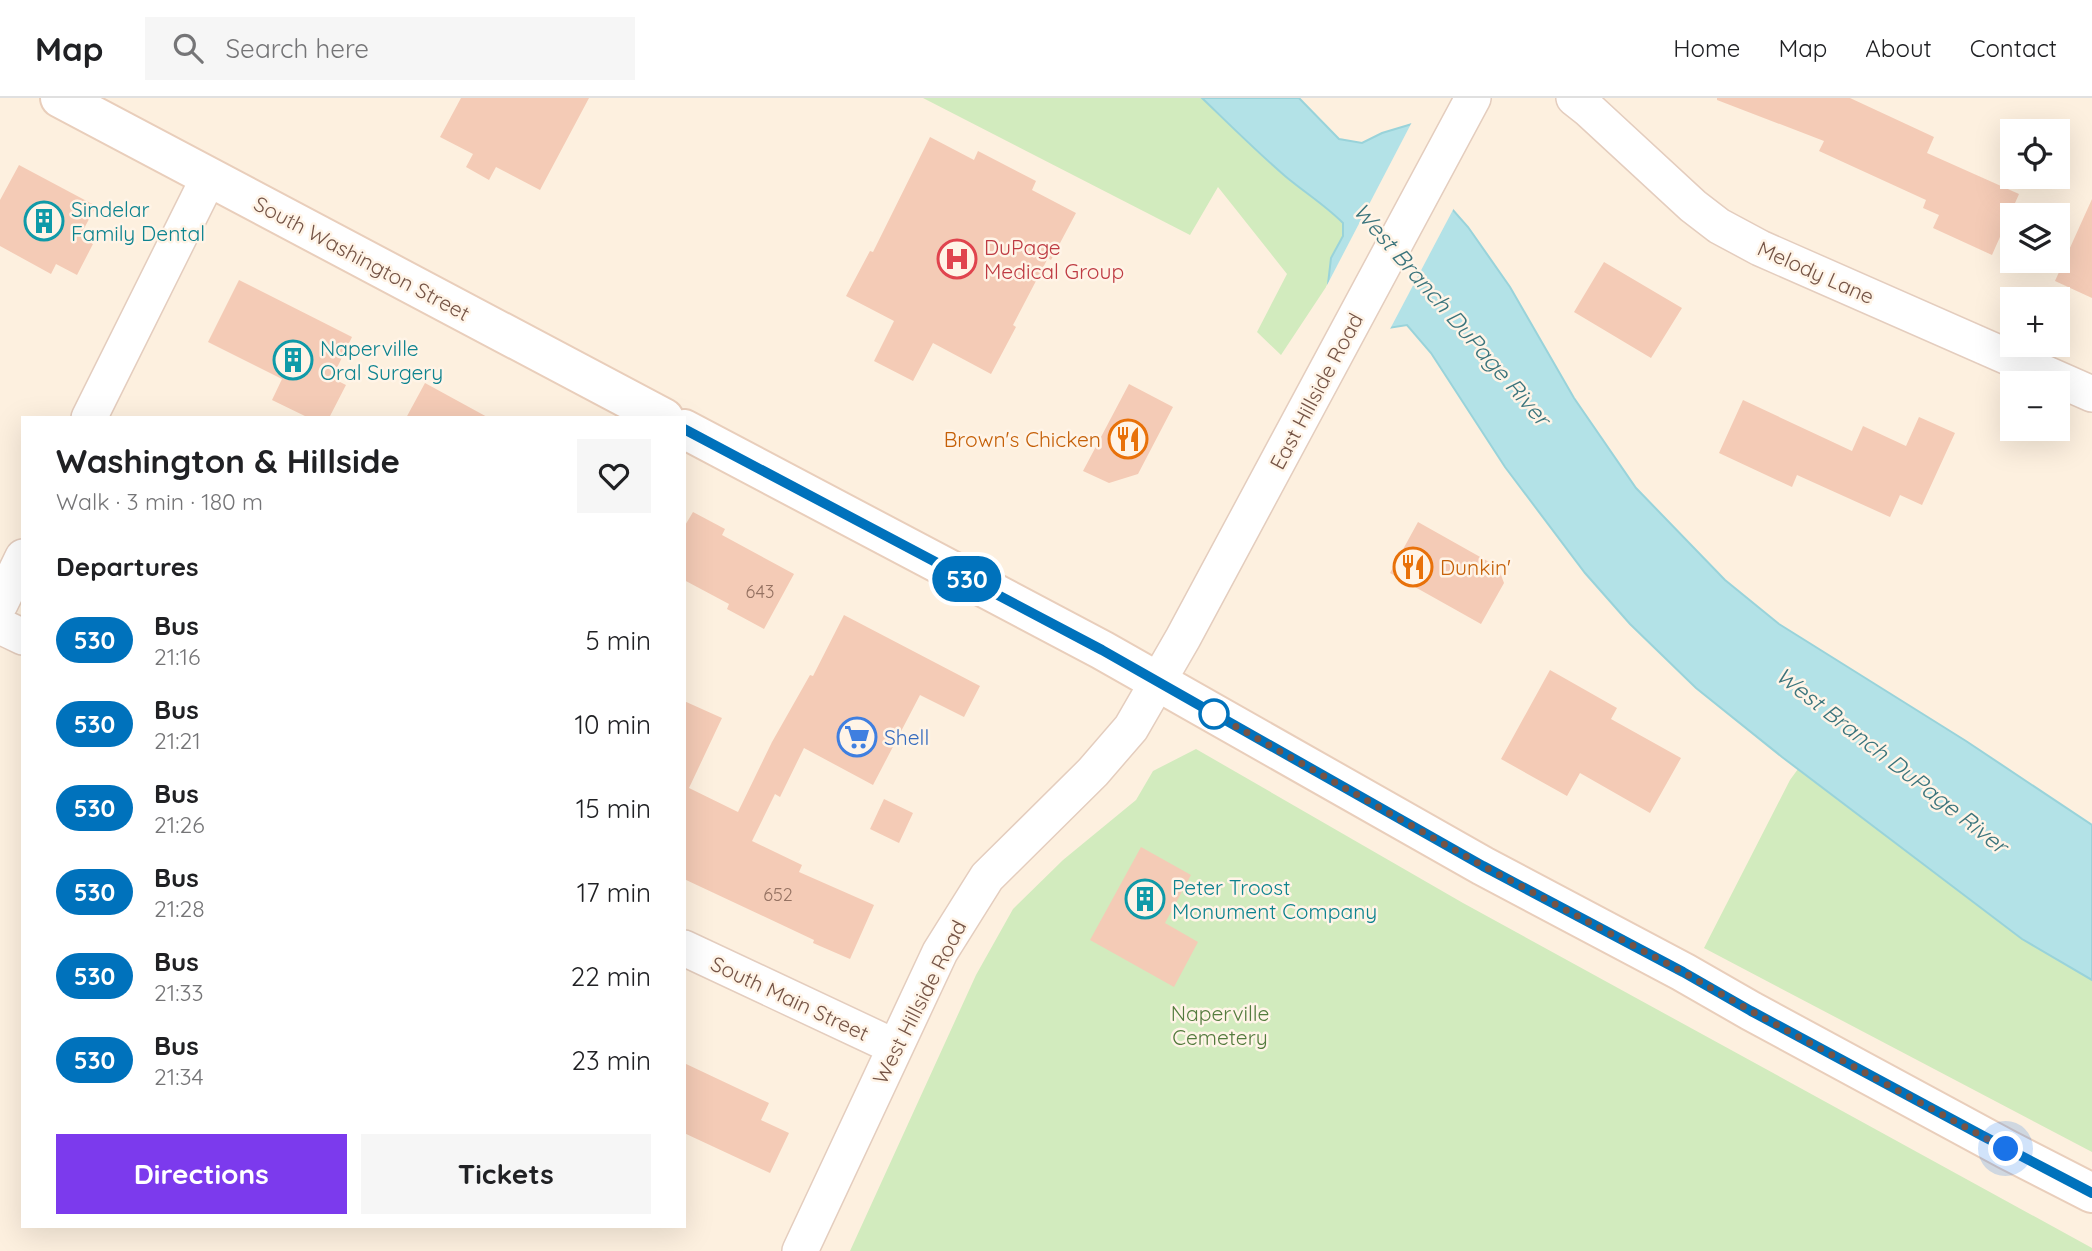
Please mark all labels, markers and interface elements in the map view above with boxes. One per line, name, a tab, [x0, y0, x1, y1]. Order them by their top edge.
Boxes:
search box	[145, 17, 635, 80]
text: Map	[35, 28, 103, 69]
icon: search	[169, 29, 207, 67]
text: Search here	[225, 32, 369, 65]
text: Home	[1673, 33, 1740, 63]
text: Map	[1778, 33, 1827, 63]
text: About	[1865, 33, 1932, 63]
text: Contact	[1970, 33, 2057, 63]
map controls	[2000, 119, 2070, 441]
button: locate	[2000, 119, 2070, 189]
street label: South Washington Street	[250, 190, 474, 326]
place label: Sindelar Family Dental	[71, 196, 205, 246]
water label: West Branch DuPage River	[1347, 196, 1559, 434]
building icon: Sindelar Family Dental	[23, 200, 65, 242]
button: layers	[2000, 203, 2070, 273]
place label: DuPage Medical Group	[984, 234, 1124, 284]
street label: Melody Lane	[1754, 235, 1878, 309]
hospital icon: DuPage Medical Group	[936, 238, 978, 280]
button: +	[2000, 287, 2070, 357]
street label: East Hillside Road	[1264, 308, 1368, 474]
place label: Naperville Oral Surgery	[320, 335, 443, 385]
building icon: Naperville Oral Surgery	[272, 339, 314, 381]
button: −	[2000, 371, 2070, 441]
restaurant icon: Brown's Chicken	[1107, 418, 1149, 460]
place label: Brown's Chicken	[944, 426, 1101, 452]
button: heart	[577, 439, 651, 513]
text: Washington & Hillside	[56, 440, 400, 481]
text: Walk · 3 min · 180 m	[56, 487, 263, 516]
restaurant icon: Dunkin'	[1392, 546, 1434, 588]
text: Departures	[56, 550, 199, 583]
place label: Dunkin'	[1440, 554, 1511, 580]
line badge: 530	[927, 556, 1007, 602]
text: 530	[946, 564, 988, 594]
house number: 643	[746, 580, 774, 603]
text: Bus	[154, 609, 199, 642]
text: 5 min	[585, 624, 651, 657]
text: 530	[74, 625, 115, 655]
text: 21:16	[154, 642, 200, 671]
water label: West Branch DuPage River	[1770, 660, 2016, 862]
text: Bus	[154, 693, 199, 726]
unlabelled marker	[1199, 699, 1229, 729]
text: 10 min	[575, 708, 651, 741]
text: 530	[74, 709, 115, 739]
supermarket icon: Shell	[836, 716, 878, 758]
place label: Shell	[884, 724, 929, 750]
text: 21:21	[154, 726, 201, 755]
text: Bus	[154, 777, 199, 810]
text: 15 min	[576, 792, 651, 825]
text: 530	[74, 793, 115, 823]
text: 21:26	[154, 810, 205, 839]
text: Bus	[154, 861, 199, 894]
place label: Peter Troost Monument Company	[1172, 874, 1377, 924]
text: 17 min	[577, 876, 651, 909]
text: 530	[74, 877, 115, 907]
building icon: Peter Troost Monument Company	[1124, 878, 1166, 920]
house number: 652	[763, 883, 793, 906]
text: 21:28	[154, 894, 205, 923]
street label: West Hillside Road	[866, 916, 972, 1088]
text: Bus	[154, 945, 199, 978]
street label: South Main Street	[707, 950, 873, 1046]
text: 22 min	[571, 960, 651, 993]
text: 530	[74, 961, 115, 991]
text: 21:33	[154, 978, 204, 1007]
park label: Naperville Cemetery	[1171, 1000, 1269, 1050]
text: Bus	[154, 1029, 199, 1062]
text: 23 min	[572, 1044, 651, 1077]
text: 530	[74, 1045, 115, 1075]
text: 21:34	[154, 1062, 204, 1091]
your location	[1988, 1131, 2023, 1166]
button: Directions	[56, 1134, 347, 1214]
button: Tickets	[361, 1134, 651, 1214]

